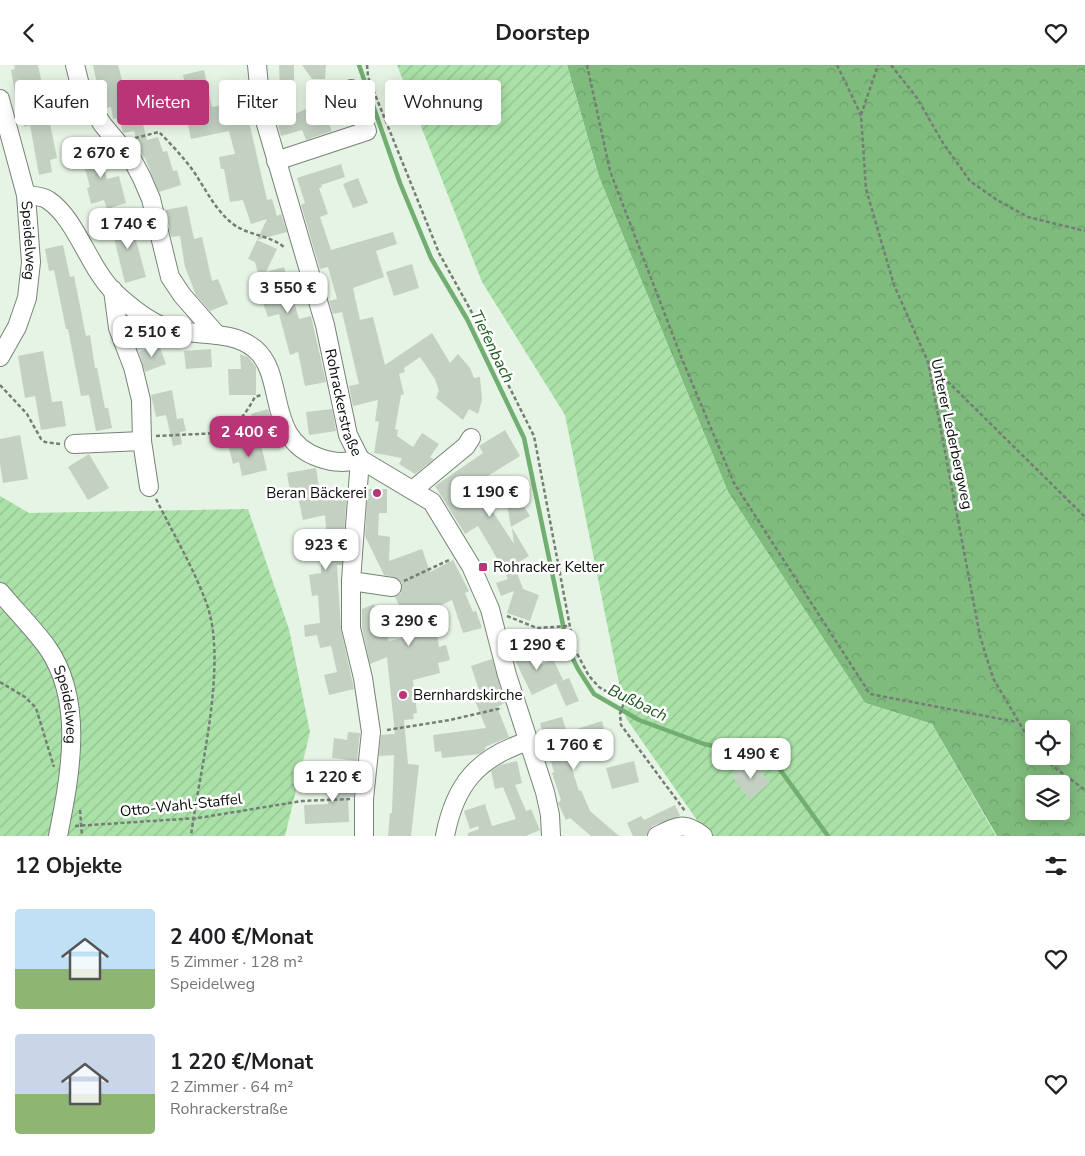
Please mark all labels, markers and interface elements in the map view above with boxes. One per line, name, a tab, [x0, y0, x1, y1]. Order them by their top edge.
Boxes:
text: Doorstep	[495, 18, 590, 48]
icon: back	[15, 19, 43, 47]
icon: heart	[1042, 19, 1070, 47]
chip: Kaufen	[15, 80, 107, 125]
chip: Mieten	[117, 80, 209, 125]
chip: Filter	[219, 80, 296, 125]
chip: Neu	[306, 80, 375, 125]
chip: Wohnung	[385, 80, 501, 125]
pin: 2 670 €	[55, 137, 147, 179]
text: 2 670 €	[73, 142, 129, 164]
street label: Speidelweg	[16, 200, 41, 281]
pin: 1 740 €	[82, 207, 174, 250]
text: 1 740 €	[100, 213, 156, 235]
pin: 3 550 €	[242, 271, 334, 314]
text: 3 550 €	[260, 277, 316, 299]
water label: Tiefenbach	[465, 306, 519, 387]
pin: 2 510 €	[106, 315, 198, 358]
text: 2 510 €	[124, 321, 180, 343]
street label: Rohrackerstraße	[320, 347, 367, 460]
street label: Unterer Lederbergweg	[926, 357, 978, 511]
pin: 2 400 €	[203, 415, 295, 458]
text: 2 400 €	[221, 421, 277, 443]
pin: 1 190 €	[444, 475, 536, 518]
text: 1 190 €	[462, 481, 518, 503]
place label: Beran Bäckerei	[266, 483, 367, 503]
marker: Beran Bäckerei	[371, 487, 383, 499]
pin: 923 €	[291, 529, 361, 571]
text: 923 €	[305, 534, 347, 556]
place label: Rohracker Kelter	[493, 557, 605, 577]
marker: Rohracker Kelter	[477, 561, 489, 573]
pin: 3 290 €	[363, 605, 455, 647]
text: 3 290 €	[381, 610, 437, 632]
pin: 1 290 €	[491, 629, 583, 671]
text: 1 290 €	[509, 634, 565, 656]
street label: Speidelweg	[49, 662, 81, 744]
water label: Bußbach	[604, 679, 671, 727]
place label: Bernhardskirche	[413, 685, 522, 705]
marker: Bernhardskirche	[397, 689, 409, 701]
map controls	[1025, 720, 1070, 820]
button: locate	[1025, 720, 1070, 765]
pin: 1 760 €	[528, 729, 620, 771]
text: 1 760 €	[546, 734, 602, 756]
pin: 1 490 €	[705, 737, 797, 780]
text: 1 490 €	[723, 743, 779, 765]
pin: 1 220 €	[287, 761, 379, 803]
text: 1 220 €	[305, 766, 361, 788]
button: layers	[1025, 775, 1070, 820]
street label: Otto-Wahl-Staffel	[119, 789, 244, 821]
text: 12 Objekte	[15, 852, 122, 880]
icon: filters	[1042, 852, 1070, 880]
text: 2 400 €/Monat	[170, 923, 313, 951]
icon: home	[55, 929, 115, 989]
icon: heart	[1042, 945, 1070, 973]
text: 5 Zimmer · 128 m²	[170, 951, 303, 973]
text: Speidelweg	[170, 973, 255, 995]
text: 1 220 €/Monat	[170, 1048, 313, 1076]
icon: home	[55, 1054, 115, 1114]
icon: heart	[1042, 1070, 1070, 1098]
text: 2 Zimmer · 64 m²	[170, 1076, 293, 1098]
text: Rohrackerstraße	[170, 1098, 288, 1120]

